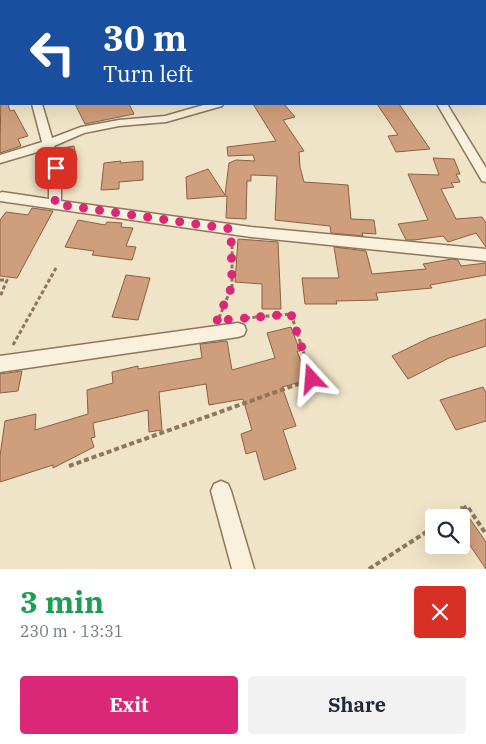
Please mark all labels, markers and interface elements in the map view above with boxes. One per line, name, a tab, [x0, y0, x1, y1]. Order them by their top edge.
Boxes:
text: 30 m	[103, 15, 187, 61]
icon: left	[20, 20, 85, 85]
text: Turn left	[103, 59, 193, 88]
pin	[35, 147, 77, 189]
icon: arrive	[42, 154, 70, 182]
position arrow	[285, 352, 337, 404]
map controls	[425, 509, 470, 554]
button: search	[425, 509, 470, 554]
text: 3 min	[20, 582, 104, 621]
button: close	[414, 586, 466, 638]
text: 230 m · 13:31	[20, 621, 123, 641]
button: Exit	[20, 676, 238, 734]
button: Share	[248, 676, 466, 734]

